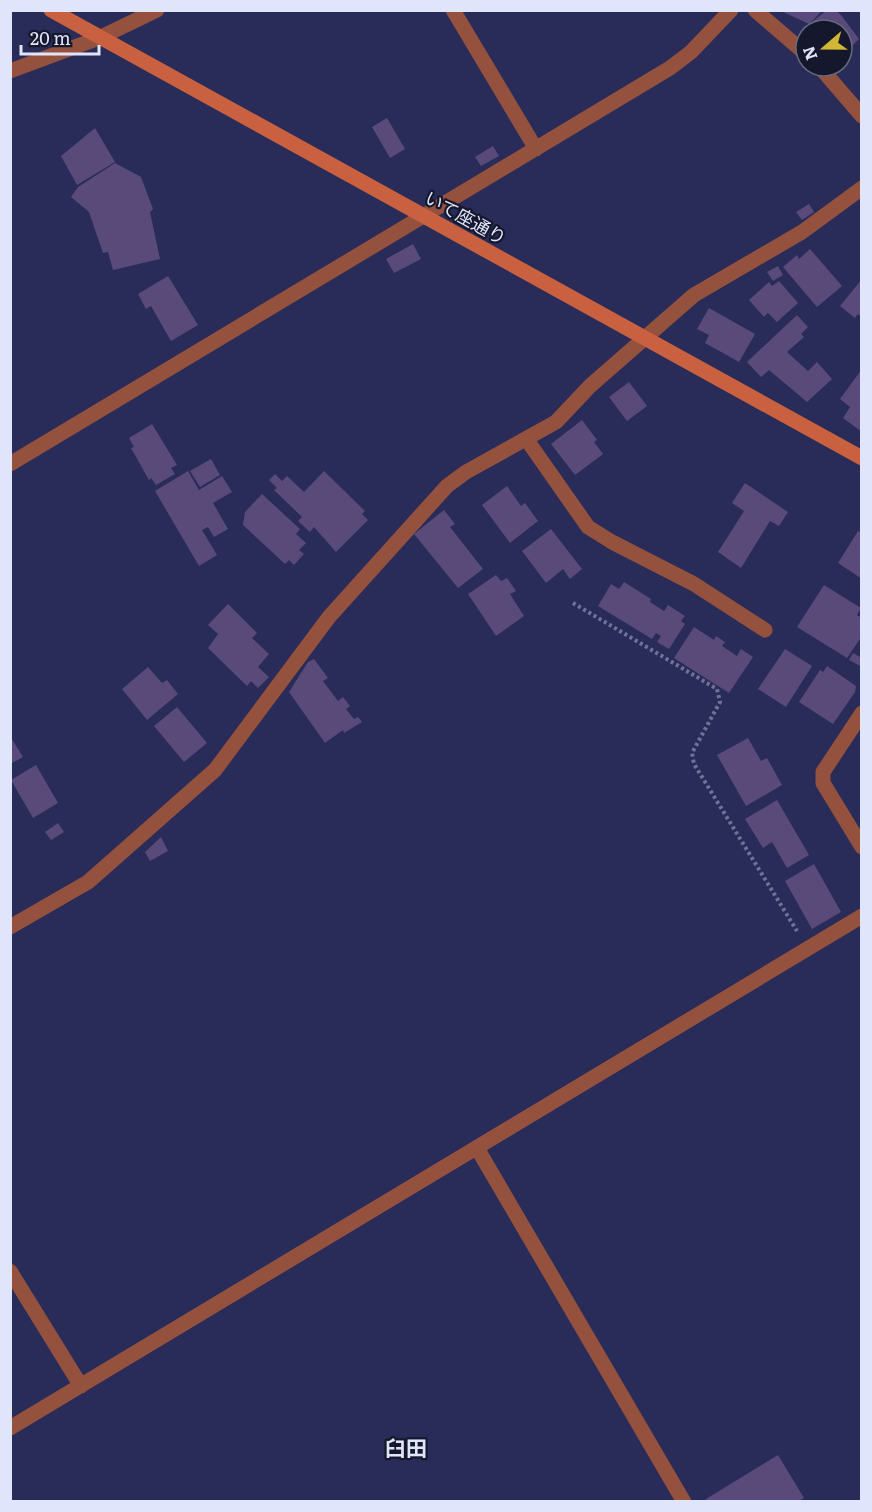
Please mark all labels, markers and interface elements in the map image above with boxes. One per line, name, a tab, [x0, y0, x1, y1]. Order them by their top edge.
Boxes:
scale bar	[21, 18, 99, 56]
north arrow	[794, 18, 854, 78]
text: 20 m	[30, 24, 71, 51]
text: N	[795, 43, 823, 64]
street label: いて座通り	[420, 184, 512, 250]
district label: 臼田	[385, 1431, 427, 1462]

